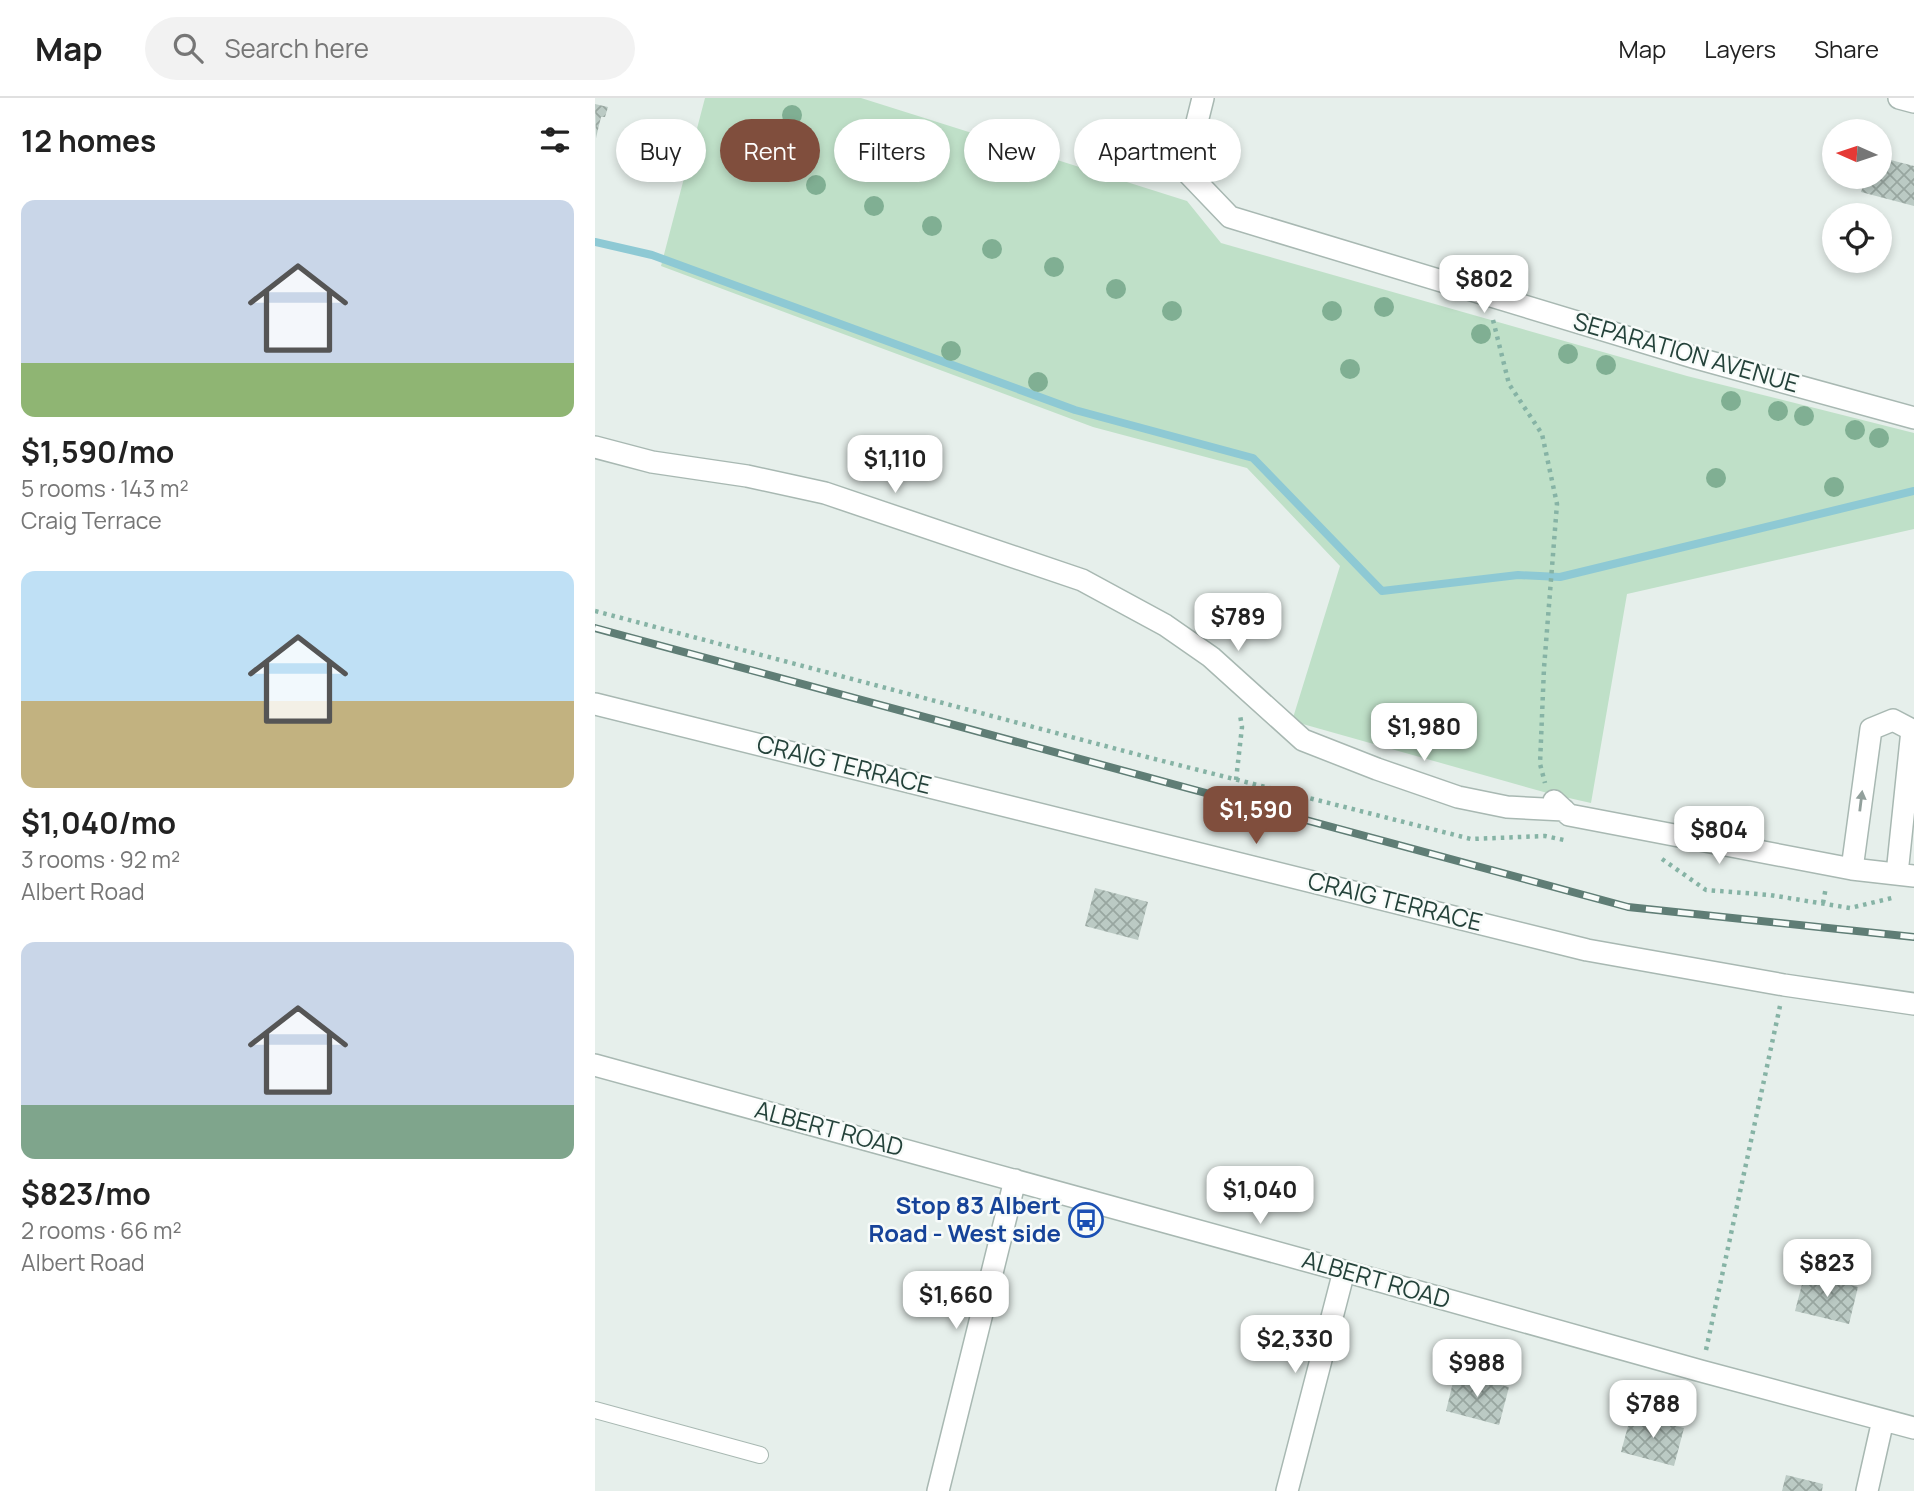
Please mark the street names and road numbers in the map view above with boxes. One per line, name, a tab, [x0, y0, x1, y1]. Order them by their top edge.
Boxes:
street label: SEPARATION AVENUE	[1570, 304, 1803, 400]
street label: CRAIG TERRACE	[754, 726, 935, 801]
street label: CRAIG TERRACE	[1305, 863, 1486, 938]
street label: ALBERT ROAD	[751, 1092, 907, 1163]
street label: ALBERT ROAD	[1298, 1242, 1454, 1315]

